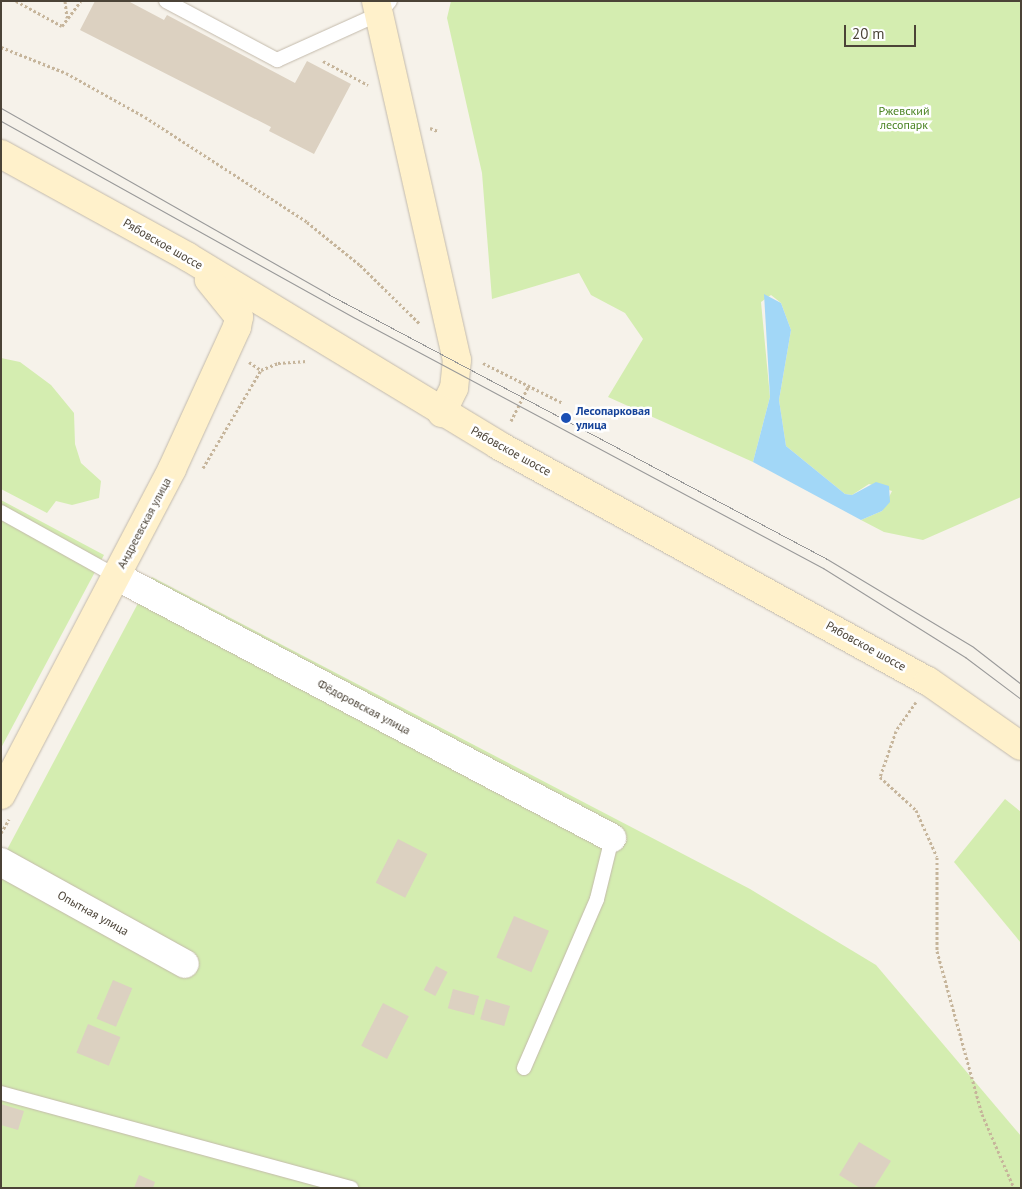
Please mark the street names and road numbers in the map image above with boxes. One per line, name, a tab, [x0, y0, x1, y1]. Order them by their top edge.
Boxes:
street label: Рябовское шоссе	[121, 215, 205, 273]
street label: Рябовское шоссе	[468, 423, 554, 479]
street label: Андреевская улица	[114, 475, 174, 571]
street label: Рябовское шоссе	[823, 618, 909, 674]
street label: Фёдоровская улица	[315, 676, 413, 738]
street label: Опытная улица	[55, 888, 131, 938]

